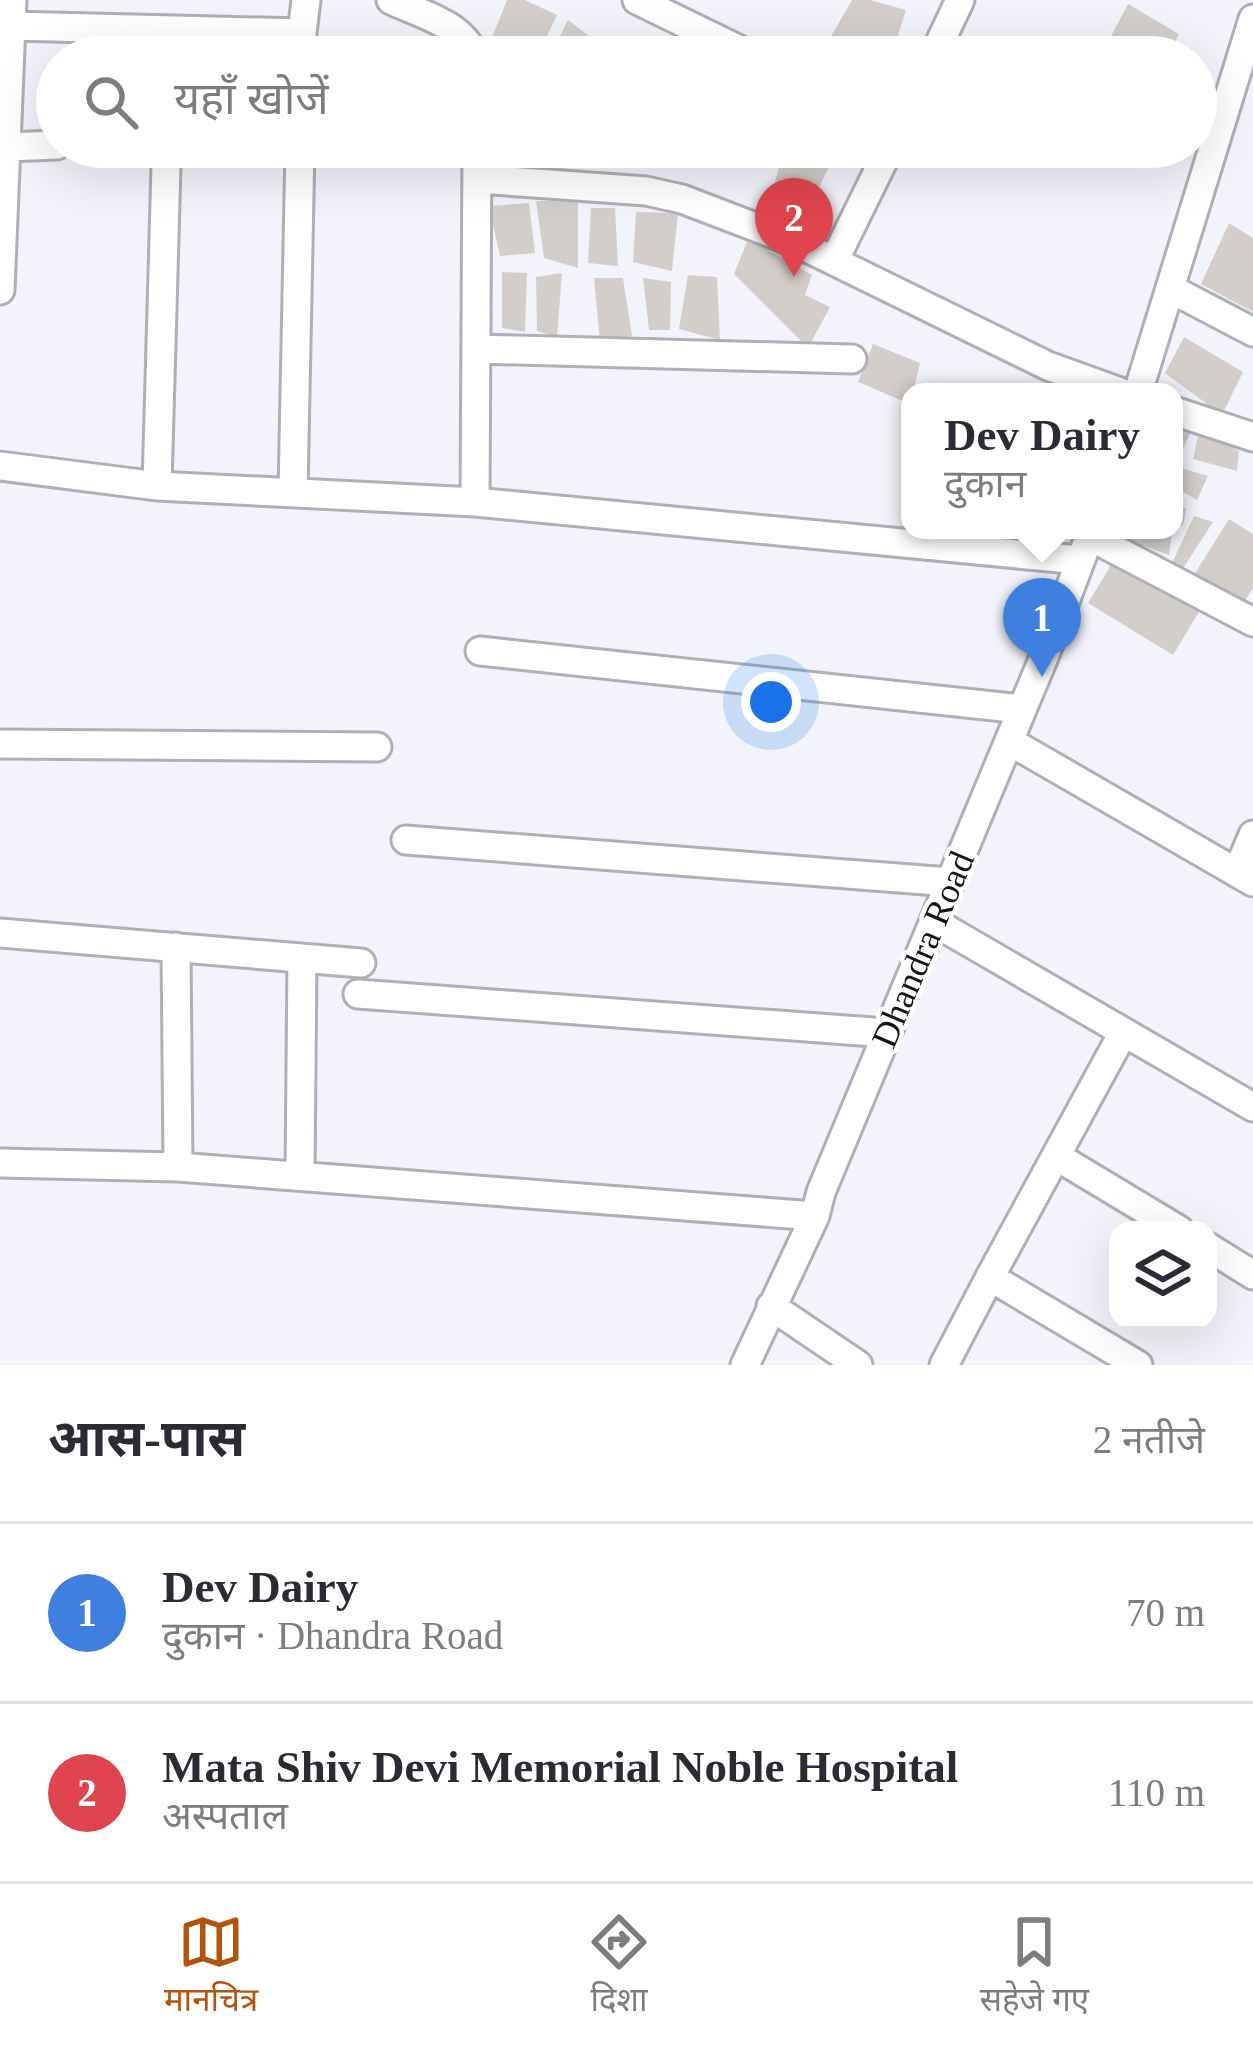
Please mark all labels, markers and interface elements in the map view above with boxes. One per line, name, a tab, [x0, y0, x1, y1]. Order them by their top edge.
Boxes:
search box	[36, 36, 1217, 168]
icon: search	[78, 69, 144, 135]
text: यहाँ खोजें	[174, 74, 329, 124]
pin: 2	[755, 178, 833, 277]
popup	[901, 383, 1183, 539]
text: Dev Dairy	[944, 410, 1140, 460]
text: दुकान	[944, 462, 1026, 505]
pin: 1	[1003, 578, 1081, 677]
your location	[741, 672, 801, 732]
street label: Dhandra Road	[864, 845, 982, 1053]
map controls	[1109, 1221, 1217, 1329]
button: layers	[1109, 1221, 1217, 1329]
text: आस-पास	[48, 1411, 245, 1467]
text: 2 नतीजे	[1093, 1418, 1205, 1461]
text: Dev Dairy	[162, 1562, 358, 1612]
text: 1	[77, 1591, 97, 1634]
text: 70 m	[1126, 1591, 1205, 1634]
text: दुकान · Dhandra Road	[162, 1614, 503, 1657]
text: Mata Shiv Devi Memorial Noble Hospital	[162, 1742, 958, 1792]
text: 2	[77, 1771, 97, 1814]
text: 110 m	[1108, 1771, 1205, 1814]
text: अस्पताल	[162, 1794, 288, 1837]
tab: मानचित्र	[164, 1909, 258, 2024]
tab: दिशा	[586, 1909, 652, 2024]
tab: सहेजे गए	[980, 1909, 1089, 2024]

